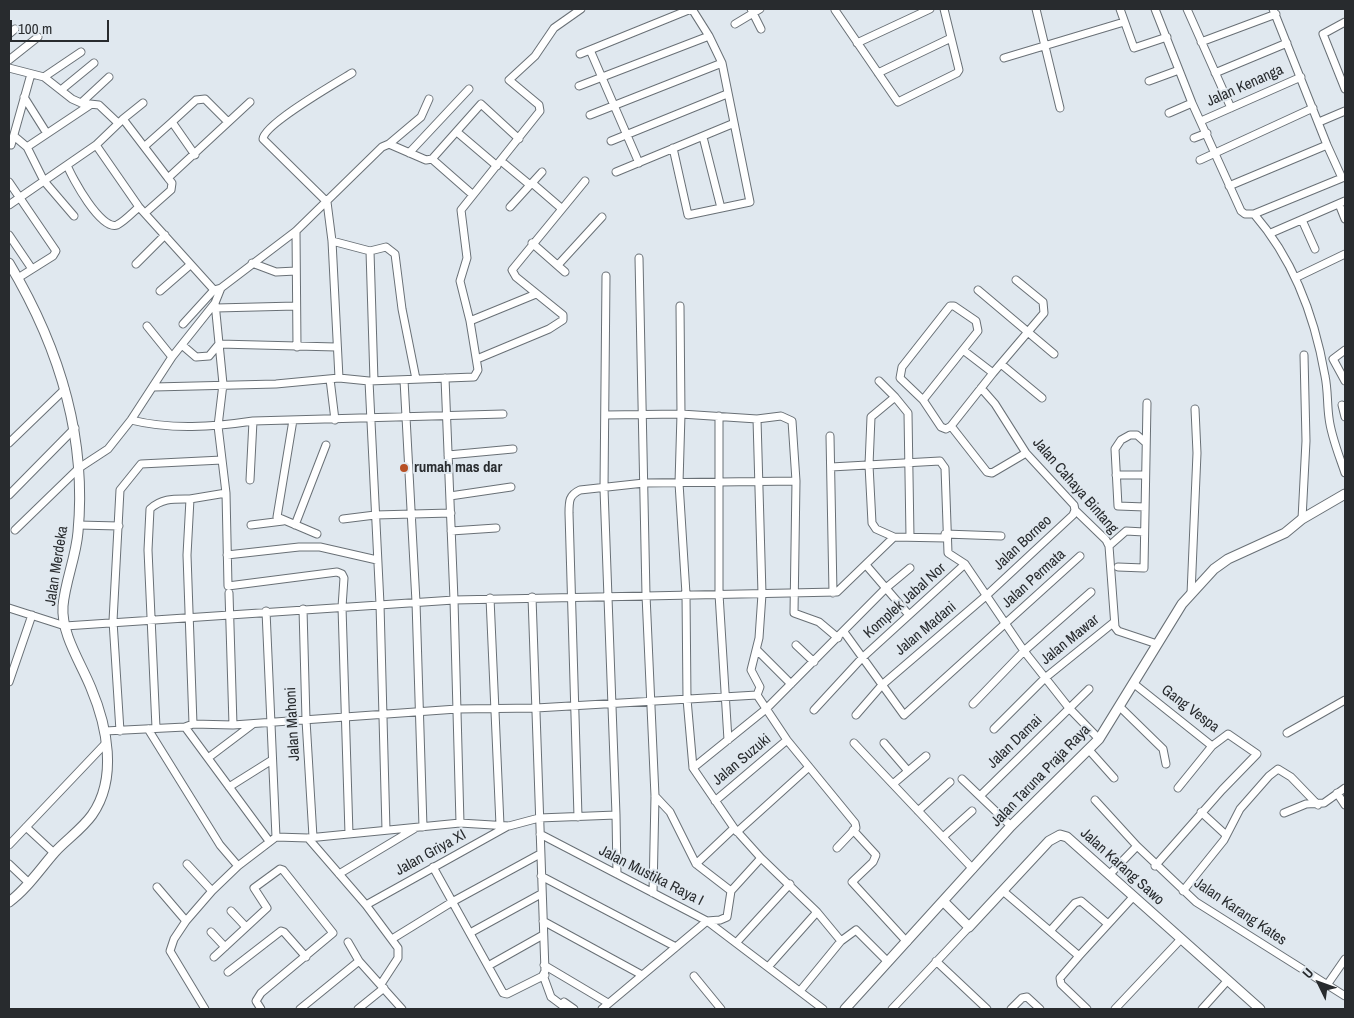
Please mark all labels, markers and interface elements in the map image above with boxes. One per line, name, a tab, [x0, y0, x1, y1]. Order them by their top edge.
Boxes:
scale bar	[12, 10, 111, 42]
text: 100 m	[18, 18, 52, 39]
street label: Jalan Kenanga	[1204, 61, 1286, 111]
street label: Jalan Cahaya Bintang	[1029, 434, 1121, 538]
place label: rumah mas dar	[414, 459, 502, 477]
marker: rumah mas dar	[398, 462, 410, 474]
street label: Jalan Borneo	[990, 512, 1056, 574]
street label: Jalan Merdeka	[42, 525, 72, 607]
street label: Jalan Permata	[999, 546, 1069, 612]
street label: Komplek Jabal Nor	[860, 560, 950, 642]
street label: Jalan Madani	[892, 598, 960, 660]
street label: Jalan Mawar	[1037, 611, 1103, 669]
street label: Gang Vespa	[1158, 681, 1222, 737]
street label: Jalan Mahoni	[282, 687, 304, 761]
street label: Jalan Damai	[984, 712, 1046, 772]
street label: Jalan Taruna Praja Raya	[988, 721, 1094, 831]
street label: Jalan Suzuki	[709, 730, 775, 790]
street label: Jalan Karang Sawo	[1076, 825, 1168, 909]
street label: Jalan Griya XI	[393, 826, 469, 880]
street label: Jalan Mustika Raya I	[596, 842, 706, 910]
street label: Jalan Karang Kates	[1190, 875, 1290, 949]
north arrow	[1294, 958, 1344, 1008]
text: U	[1298, 964, 1317, 982]

